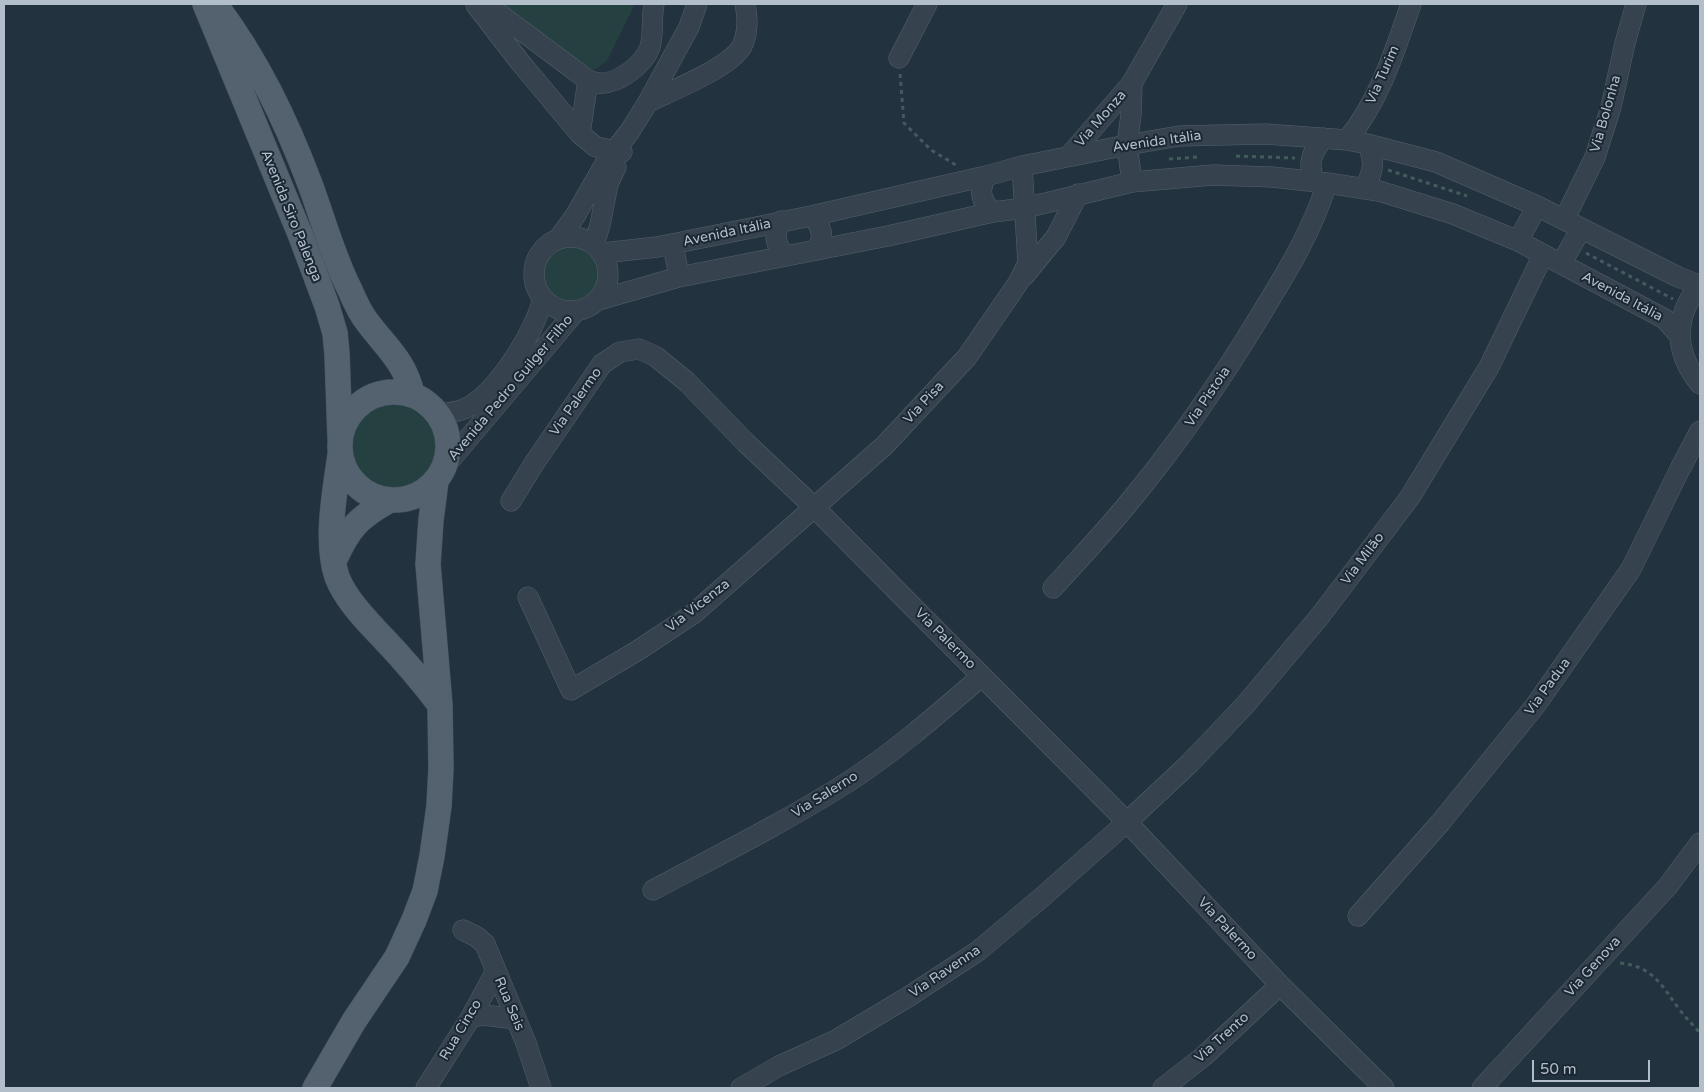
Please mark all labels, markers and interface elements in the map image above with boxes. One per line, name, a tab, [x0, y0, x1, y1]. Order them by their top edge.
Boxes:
street label: Via Turim	[1363, 43, 1403, 107]
street label: Via Bolonha	[1587, 73, 1625, 155]
street label: Via Monza	[1072, 87, 1130, 151]
street label: Avenida Itália	[1112, 127, 1202, 157]
street label: Avenida Siro Palenga	[257, 148, 325, 284]
street label: Avenida Itália	[682, 215, 772, 251]
street label: Avenida Itália	[1579, 269, 1665, 325]
street label: Avenida Pedro Guilger Filho	[445, 312, 577, 464]
street label: Via Pistoia	[1182, 364, 1234, 430]
street label: Via Palermo	[546, 365, 606, 439]
street label: Via Pisa	[900, 378, 948, 428]
street label: Via Milão	[1338, 529, 1388, 589]
street label: Via Vicenza	[663, 576, 733, 636]
street label: Via Palermo	[911, 605, 979, 673]
street label: Via Padua	[1522, 655, 1574, 719]
street label: Via Salerno	[789, 768, 861, 822]
street label: Via Palermo	[1194, 894, 1260, 964]
street label: Via Genova	[1562, 933, 1624, 1001]
street label: Via Ravenna	[906, 942, 984, 1002]
street label: Rua Seis	[490, 975, 528, 1033]
street label: Rua Cinco	[436, 997, 486, 1063]
street label: Via Trento	[1191, 1009, 1253, 1067]
scale bar	[1534, 1050, 1652, 1082]
text: 50 m	[1540, 1060, 1577, 1078]

